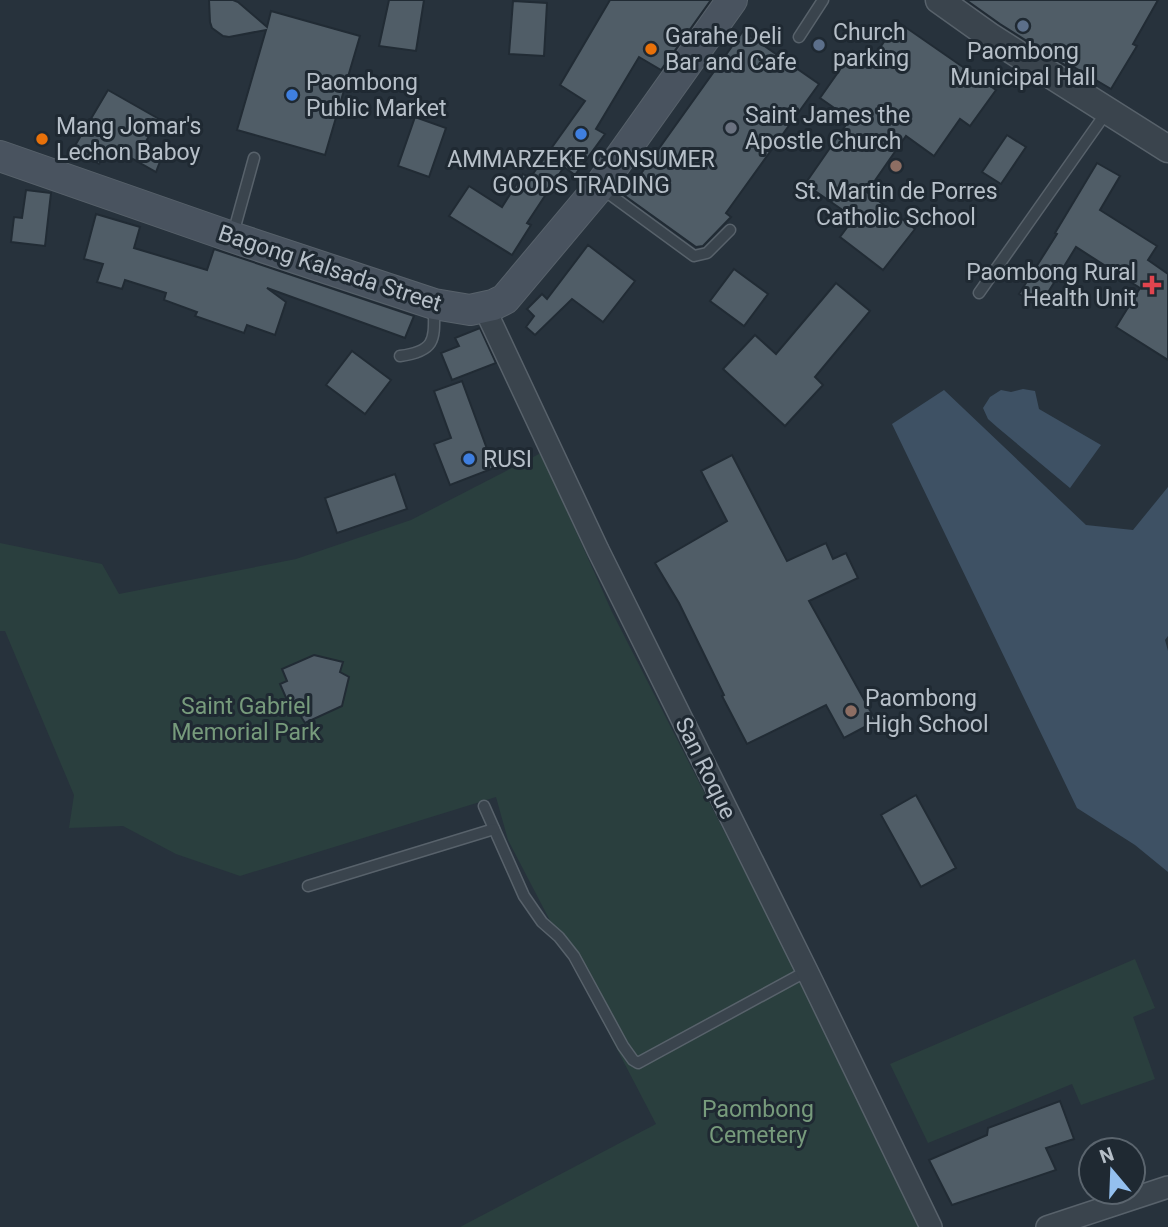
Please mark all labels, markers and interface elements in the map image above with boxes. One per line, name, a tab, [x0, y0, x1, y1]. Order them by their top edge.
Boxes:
marker: Paombong Municipal Hall	[1015, 18, 1031, 34]
place label: Church parking	[833, 19, 909, 72]
place label: Garahe Deli Bar and Cafe	[665, 23, 797, 76]
marker: Church parking	[811, 37, 827, 53]
place label: Paombong Municipal Hall	[950, 38, 1096, 91]
marker: Garahe Deli Bar and Cafe	[643, 41, 659, 57]
place label: Paombong Public Market	[306, 69, 447, 122]
marker: Paombong Public Market	[284, 87, 300, 103]
place label: Saint James the Apostle Church	[745, 102, 910, 155]
place label: Mang Jomar's Lechon Baboy	[56, 113, 201, 166]
marker: Saint James the Apostle Church	[723, 120, 739, 136]
marker: AMMARZEKE CONSUMER GOODS TRADING	[573, 126, 589, 142]
marker: Mang Jomar's Lechon Baboy	[34, 131, 50, 147]
place label: AMMARZEKE CONSUMER GOODS TRADING	[447, 146, 715, 199]
marker: St. Martin de Porres Catholic School	[888, 158, 904, 174]
place label: St. Martin de Porres Catholic School	[794, 178, 998, 231]
street label: Bagong Kalsada Street	[215, 220, 445, 317]
place label: Paombong Rural Health Unit	[966, 259, 1136, 312]
marker: Paombong Rural Health Unit	[1142, 275, 1162, 295]
place label: RUSI	[483, 446, 532, 473]
marker: RUSI	[461, 451, 477, 467]
place label: Paombong High School	[865, 685, 988, 738]
park label: Saint Gabriel Memorial Park	[171, 693, 321, 746]
marker: Paombong High School	[843, 703, 859, 719]
street label: San Roque	[669, 713, 742, 823]
park label: Paombong Cemetery	[702, 1096, 814, 1149]
north arrow	[1077, 1136, 1147, 1206]
text: N	[1097, 1142, 1117, 1168]

